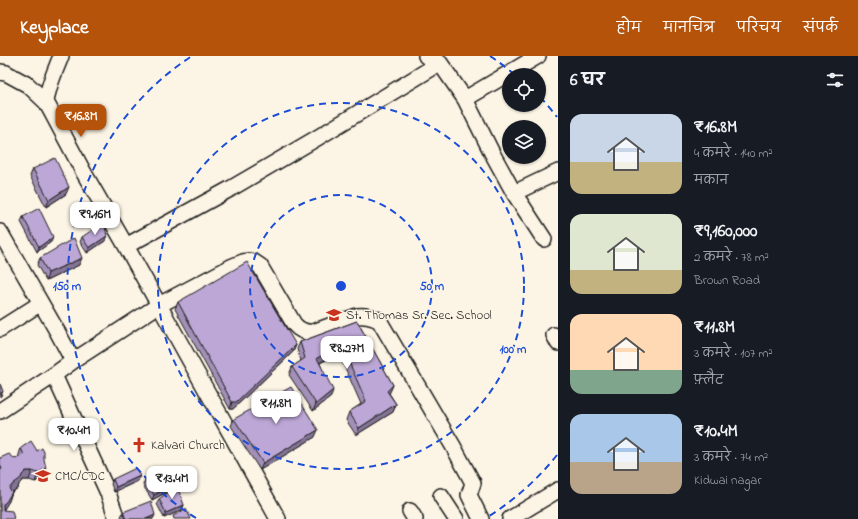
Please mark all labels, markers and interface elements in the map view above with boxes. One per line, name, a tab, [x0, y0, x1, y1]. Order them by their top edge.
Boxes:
text: Keyplace	[20, 15, 88, 42]
text: होम	[617, 18, 641, 39]
text: मानचित्र	[663, 18, 715, 39]
text: परिचय	[737, 18, 781, 39]
text: संपर्क	[803, 18, 838, 39]
map controls	[502, 68, 546, 164]
button: locate	[502, 68, 546, 112]
text: 6 घर	[570, 68, 604, 93]
icon: filters	[824, 69, 846, 91]
pin: ₹16.8M	[48, 104, 114, 138]
text: ₹16.8M	[64, 107, 98, 126]
text: ₹16.8M	[694, 115, 737, 140]
button: layers	[502, 120, 546, 164]
icon: home	[602, 130, 650, 178]
text: 4 कमरे · 140 m²	[694, 144, 773, 163]
text: मकान	[694, 171, 728, 190]
pin: ₹9.16M	[62, 202, 128, 236]
text: ₹9.16M	[79, 205, 111, 224]
text: ₹9,160,000	[694, 219, 757, 244]
icon: home	[602, 230, 650, 278]
text: 2 कमरे · 78 m²	[694, 248, 769, 267]
text: Brown Road	[694, 271, 760, 290]
text: 150 m	[53, 278, 82, 296]
text: 50 m	[420, 278, 445, 296]
centre of rings	[334, 279, 348, 293]
school or university icon: St. Thomas Sr. Sec. School	[325, 306, 343, 324]
place label: St. Thomas Sr. Sec. School	[346, 306, 492, 325]
text: ₹11.8M	[694, 315, 735, 340]
icon: home	[602, 330, 650, 378]
pin: ₹8.27M	[314, 336, 380, 370]
text: ₹8.27M	[329, 339, 365, 358]
text: 100 m	[500, 341, 527, 359]
text: 3 कमरे · 107 m²	[694, 344, 773, 363]
text: फ़्लैट	[694, 371, 724, 390]
pin: ₹11.8M	[243, 391, 309, 425]
text: ₹11.8M	[260, 394, 292, 413]
pin: ₹10.4M	[41, 418, 107, 452]
text: ₹10.4M	[694, 419, 738, 444]
text: ₹10.4M	[57, 421, 91, 440]
icon: home	[602, 430, 650, 478]
church icon: Kalvari Church	[130, 436, 148, 454]
place label: Kalvari Church	[151, 436, 225, 455]
text: 3 कमरे · 74 m²	[694, 448, 768, 467]
pin: ₹13.4M	[139, 466, 205, 500]
school or university icon: CMC/CDC	[34, 467, 52, 485]
place label: CMC/CDC	[55, 467, 105, 486]
text: ₹13.4M	[155, 469, 189, 488]
text: Kidwai nagar	[694, 471, 761, 490]

